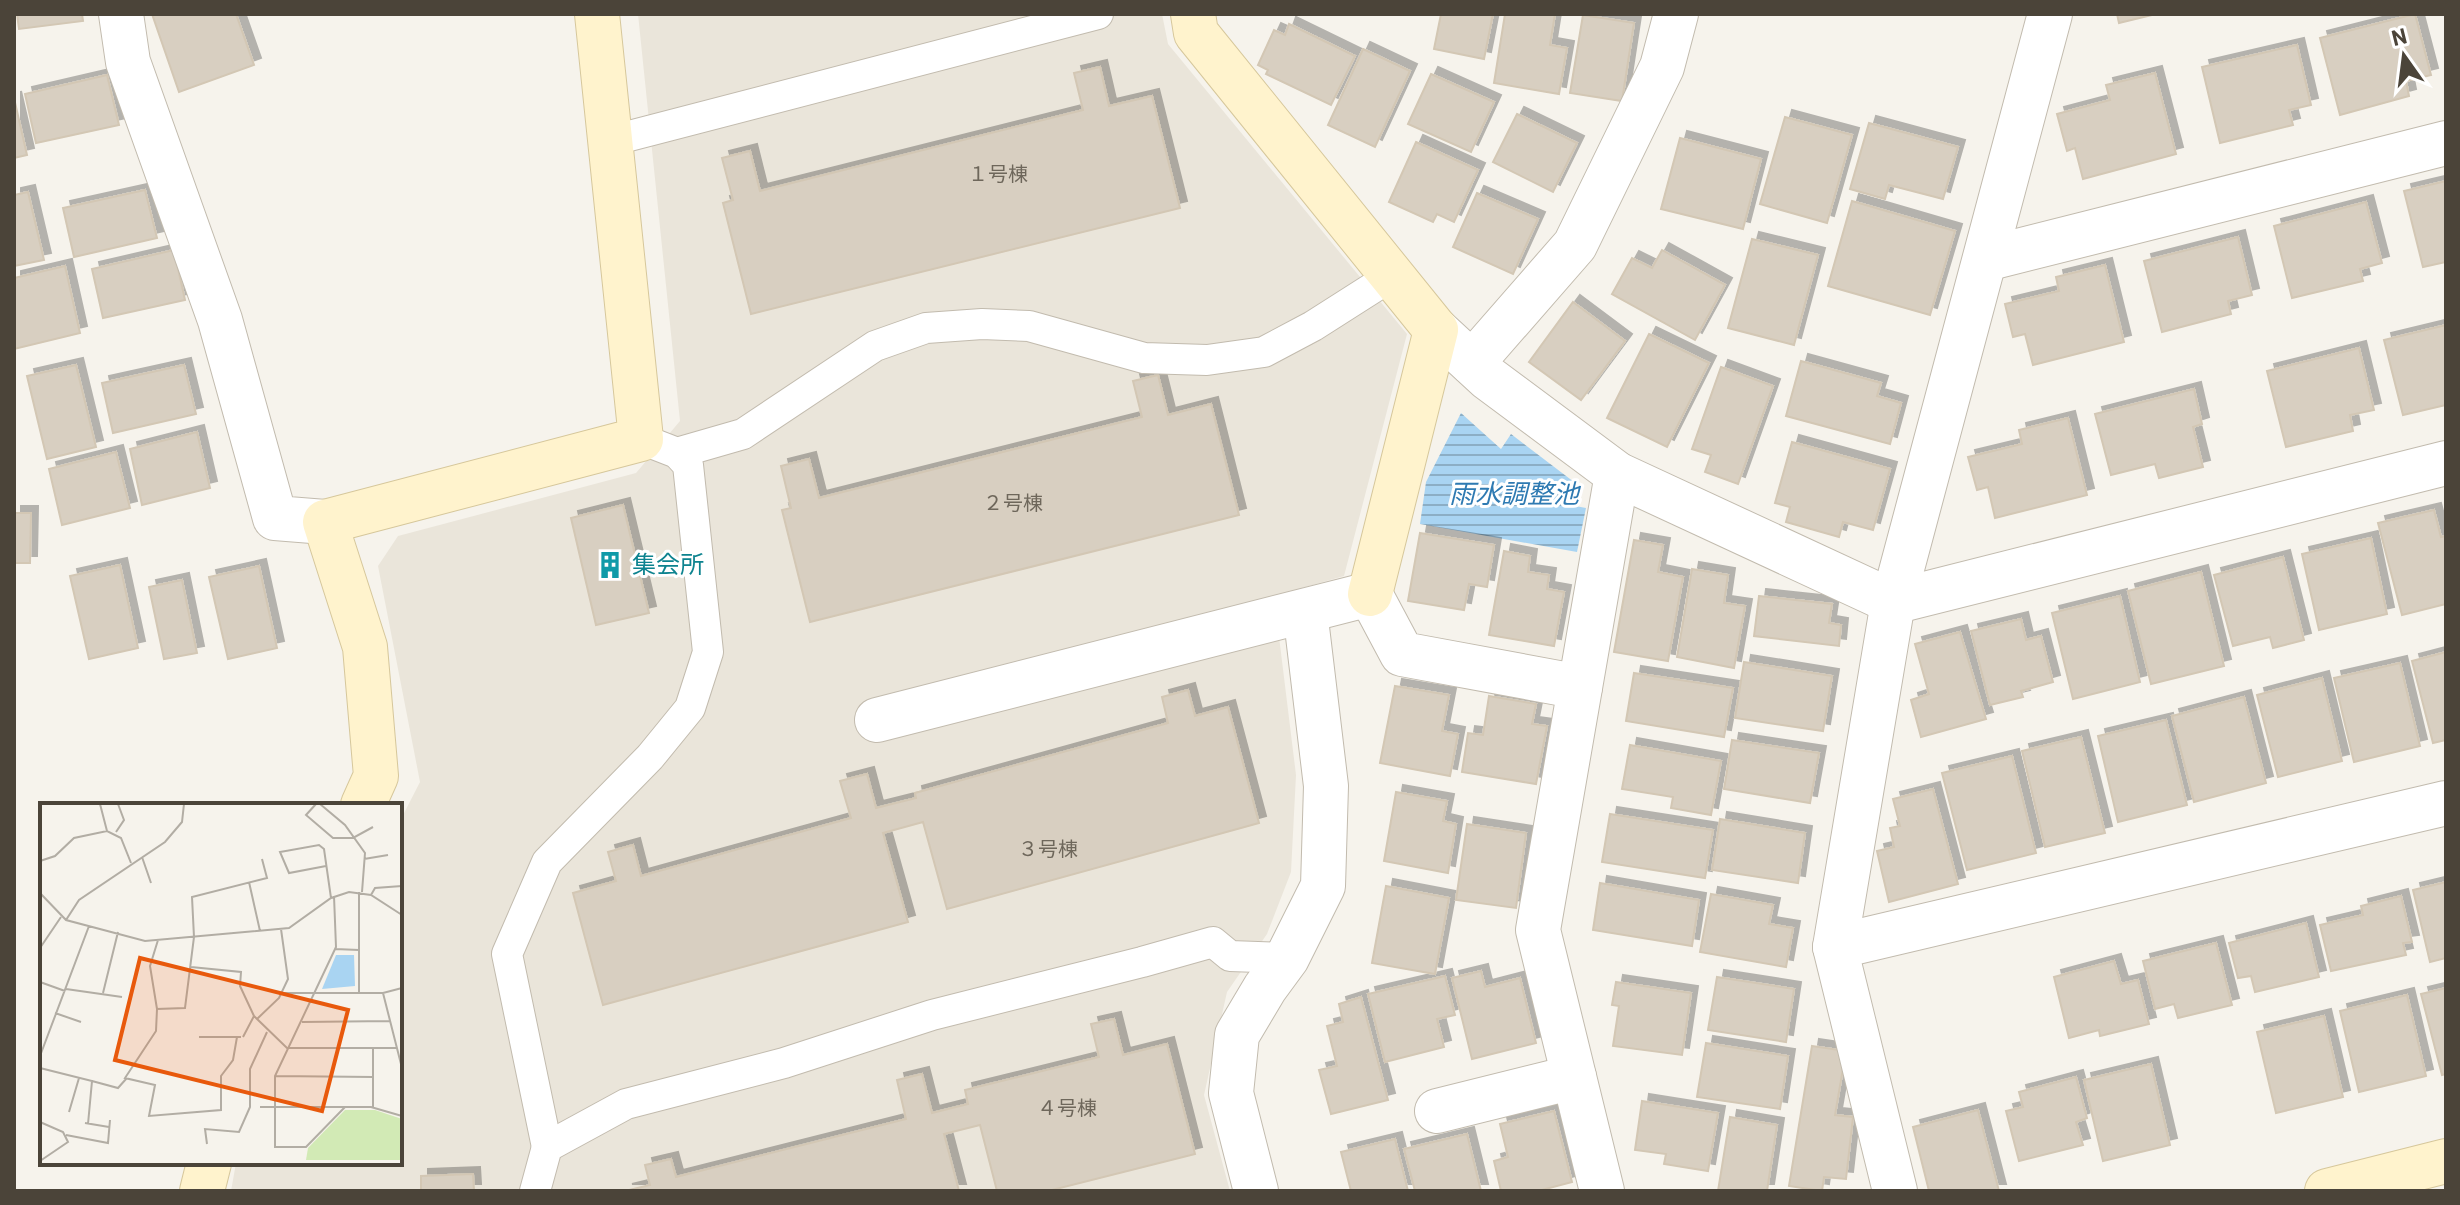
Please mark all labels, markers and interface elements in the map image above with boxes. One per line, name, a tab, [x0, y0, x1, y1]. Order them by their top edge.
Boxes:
north arrow	[2364, 16, 2444, 96]
text: N	[2389, 21, 2409, 50]
house number: １号棟	[968, 161, 1028, 185]
water label: 雨水調整池	[1449, 477, 1582, 508]
house number: ２号棟	[983, 490, 1043, 514]
place label: 集会所	[632, 549, 704, 578]
building icon: 集会所	[595, 550, 625, 580]
inset map	[40, 803, 402, 1165]
house number: ３号棟	[1018, 836, 1078, 860]
house number: ４号棟	[1037, 1095, 1097, 1119]

